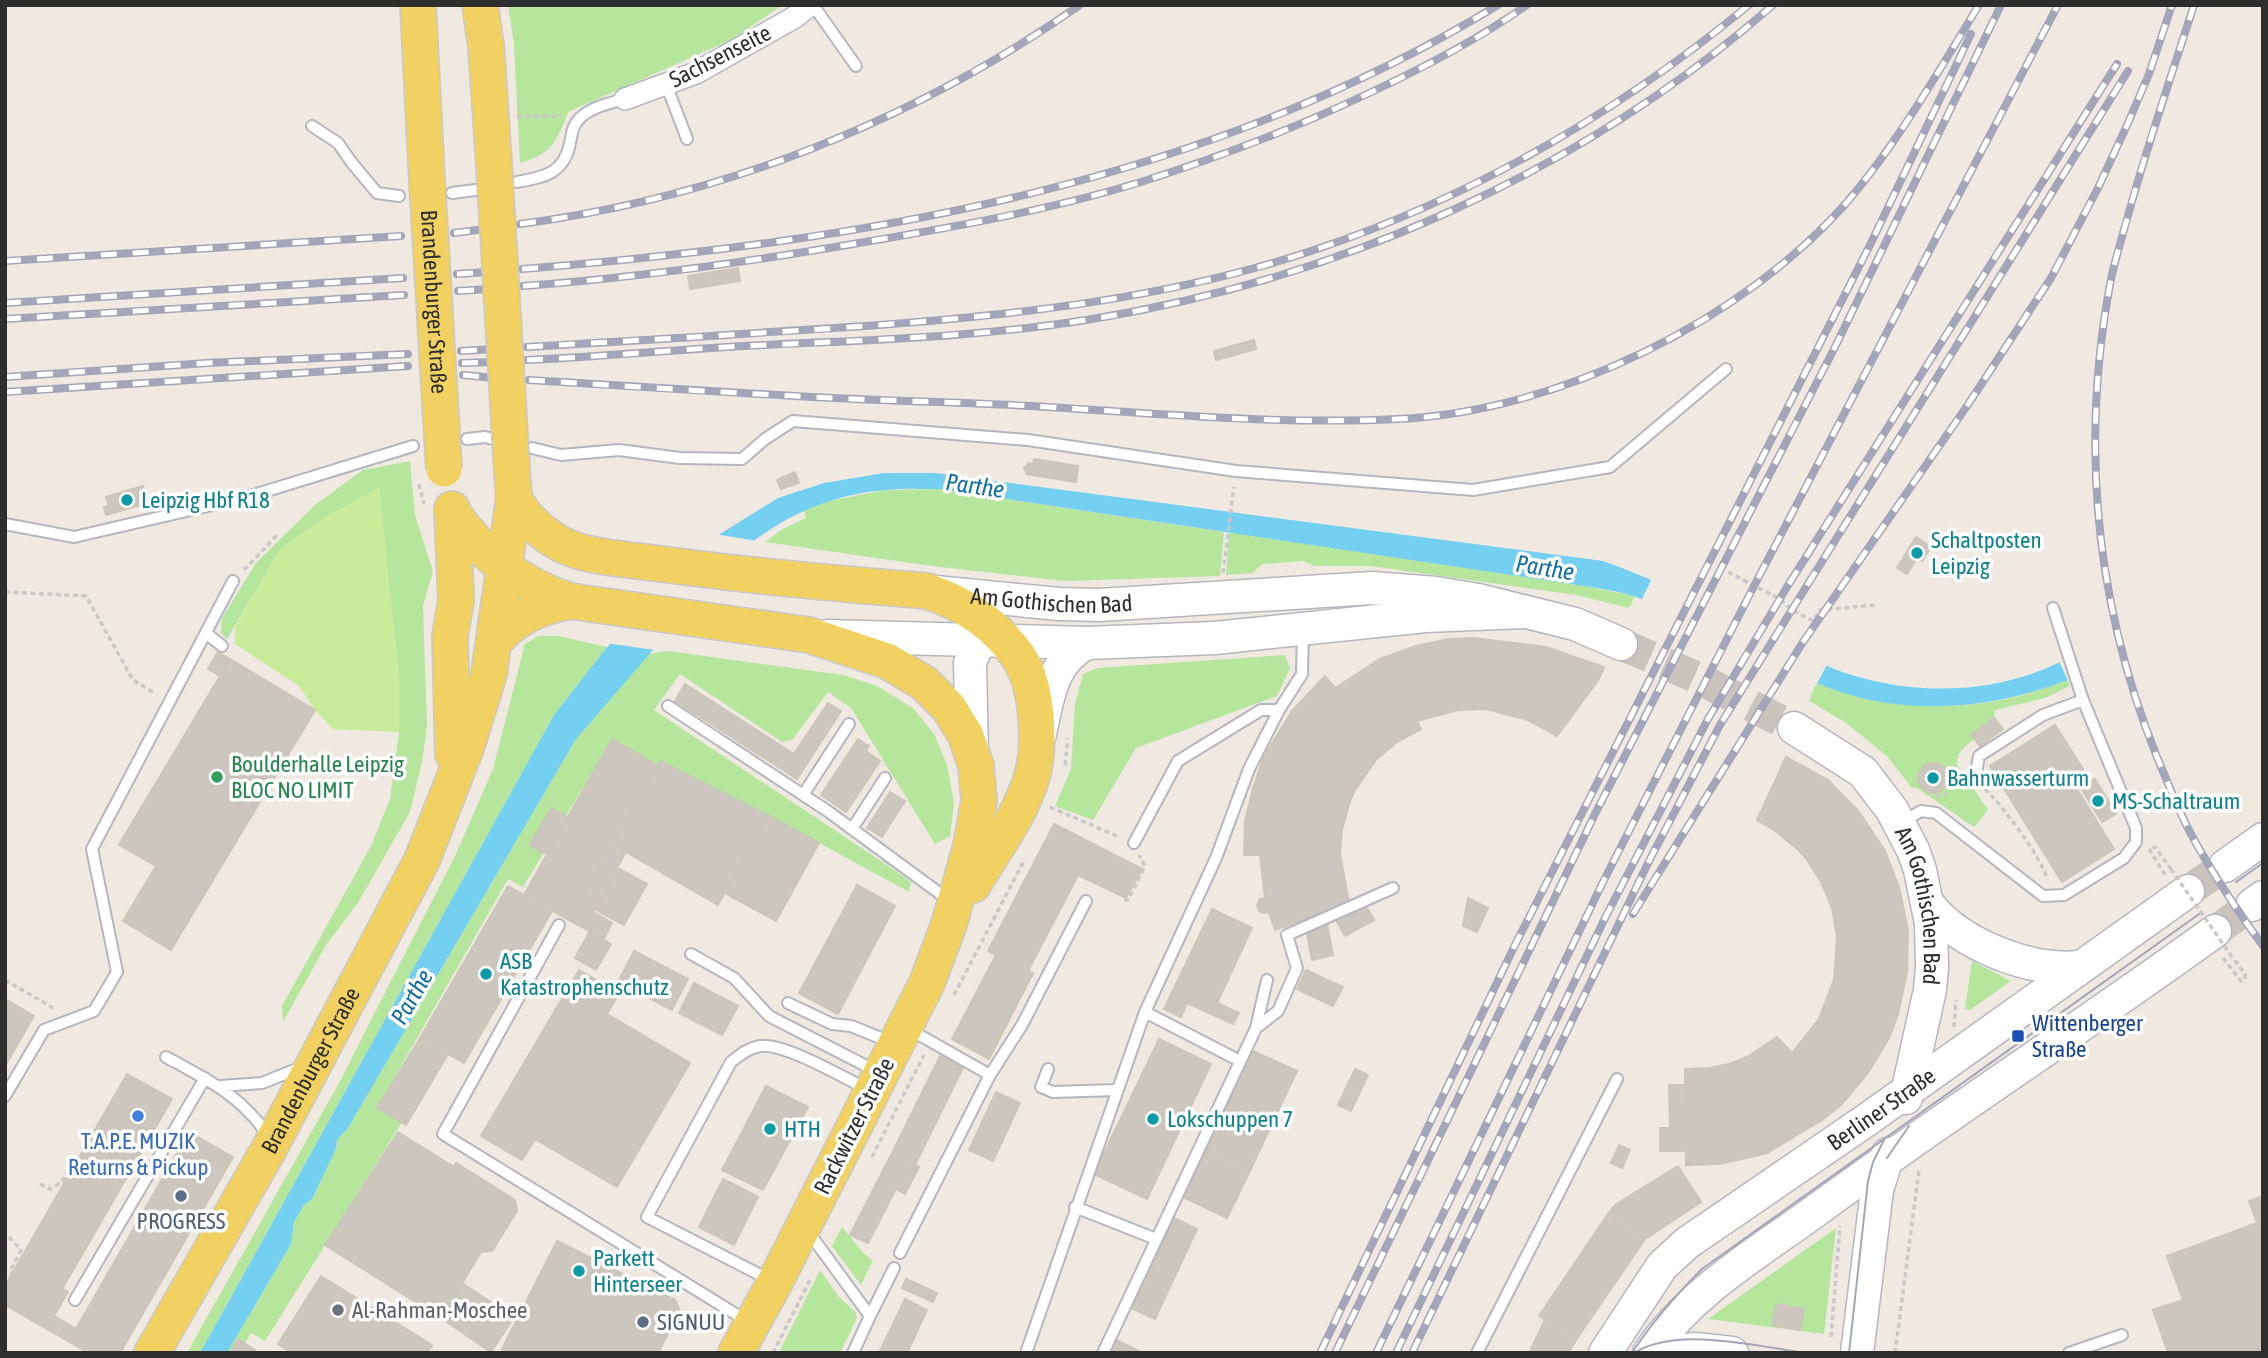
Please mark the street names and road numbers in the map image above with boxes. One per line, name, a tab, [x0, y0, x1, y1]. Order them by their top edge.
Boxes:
street label: Sachsenseite	[665, 19, 775, 93]
street label: Brandenburger Straße	[416, 209, 453, 394]
street label: Am Gothischen Bad	[969, 583, 1133, 618]
street label: Am Gothischen Bad	[1890, 822, 1945, 986]
street label: Brandenburger Straße	[256, 983, 365, 1158]
street label: Rackwitzer Straße	[808, 1054, 900, 1198]
street label: Berliner Straße	[1823, 1062, 1940, 1156]

